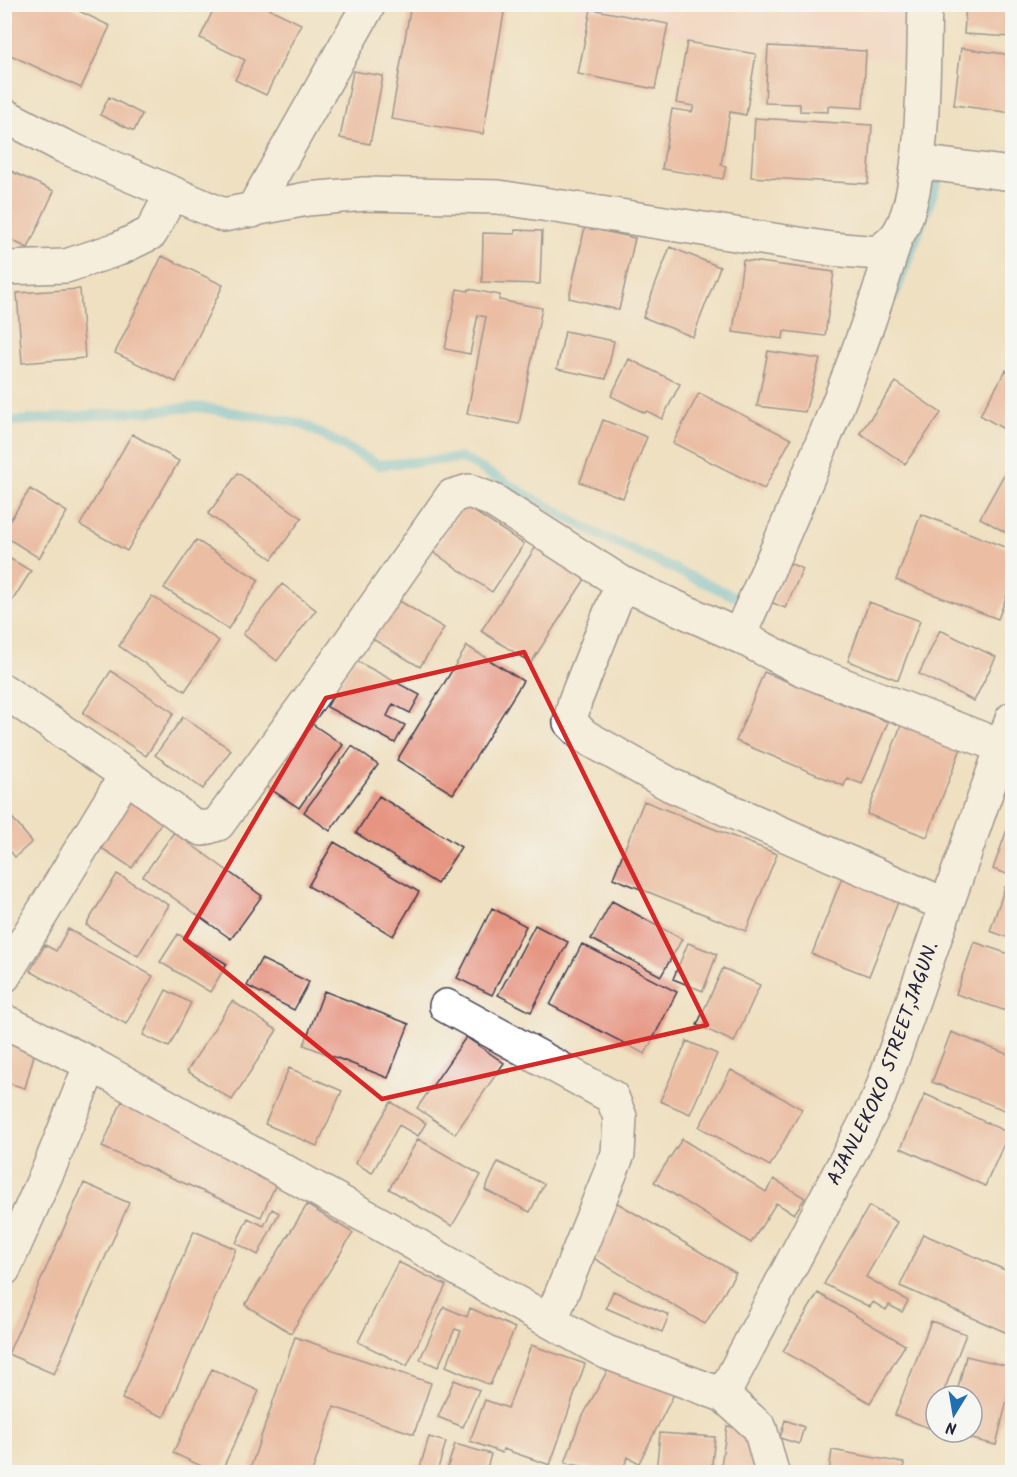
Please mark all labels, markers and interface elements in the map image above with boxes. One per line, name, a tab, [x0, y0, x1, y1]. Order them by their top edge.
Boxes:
street label: AJANLEKOKO STREET,JAGUN.	[819, 937, 948, 1191]
north arrow	[924, 1384, 984, 1444]
text: N	[944, 1414, 959, 1440]

